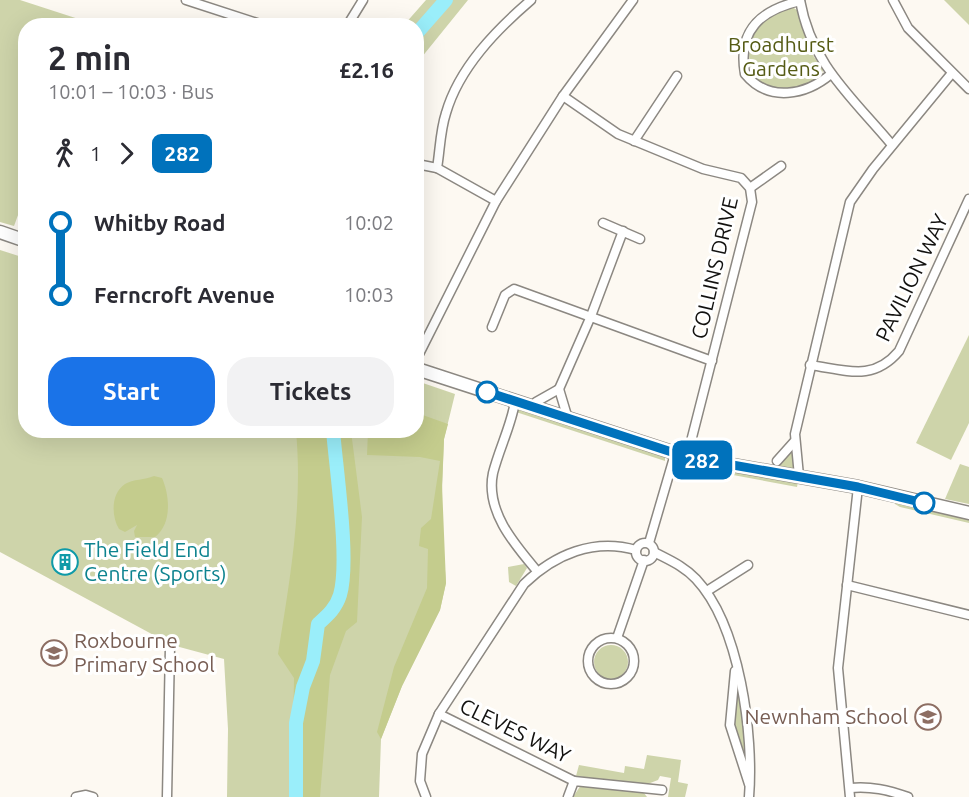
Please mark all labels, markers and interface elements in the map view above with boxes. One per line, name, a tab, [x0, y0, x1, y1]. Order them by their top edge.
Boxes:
park label: Broadhurst Gardens	[728, 32, 834, 80]
text: 2 min	[48, 39, 131, 76]
text: £2.16	[339, 57, 394, 82]
text: 10:01 – 10:03 · Bus	[48, 80, 214, 103]
icon: walk	[48, 137, 81, 170]
icon: forward	[110, 137, 143, 170]
text: 282	[164, 141, 200, 165]
text: 1	[90, 142, 101, 165]
street label: COLLINS DRIVE	[686, 194, 742, 341]
text: Whitby Road	[94, 210, 225, 235]
street label: PAVILION WAY	[870, 210, 952, 345]
text: 10:02	[344, 211, 394, 234]
text: Ferncroft Avenue	[94, 282, 275, 307]
text: 10:03	[344, 283, 394, 306]
button: Start	[48, 357, 215, 426]
button: Tickets	[227, 357, 394, 426]
unlabelled marker	[476, 381, 498, 403]
line badge: 282	[668, 440, 736, 480]
text: 282	[684, 448, 720, 472]
unlabelled marker	[913, 492, 935, 514]
place label: The Field End Centre (Sports)	[84, 537, 227, 585]
building icon: The Field End Centre (Sports)	[50, 547, 80, 577]
place label: Roxbourne Primary School	[74, 628, 215, 676]
school or university icon: Roxbourne Primary School	[39, 638, 69, 668]
street label: CLEVES WAY	[456, 693, 575, 767]
school or university icon: Newnham School	[913, 702, 943, 732]
place label: Newnham School	[745, 704, 908, 728]

